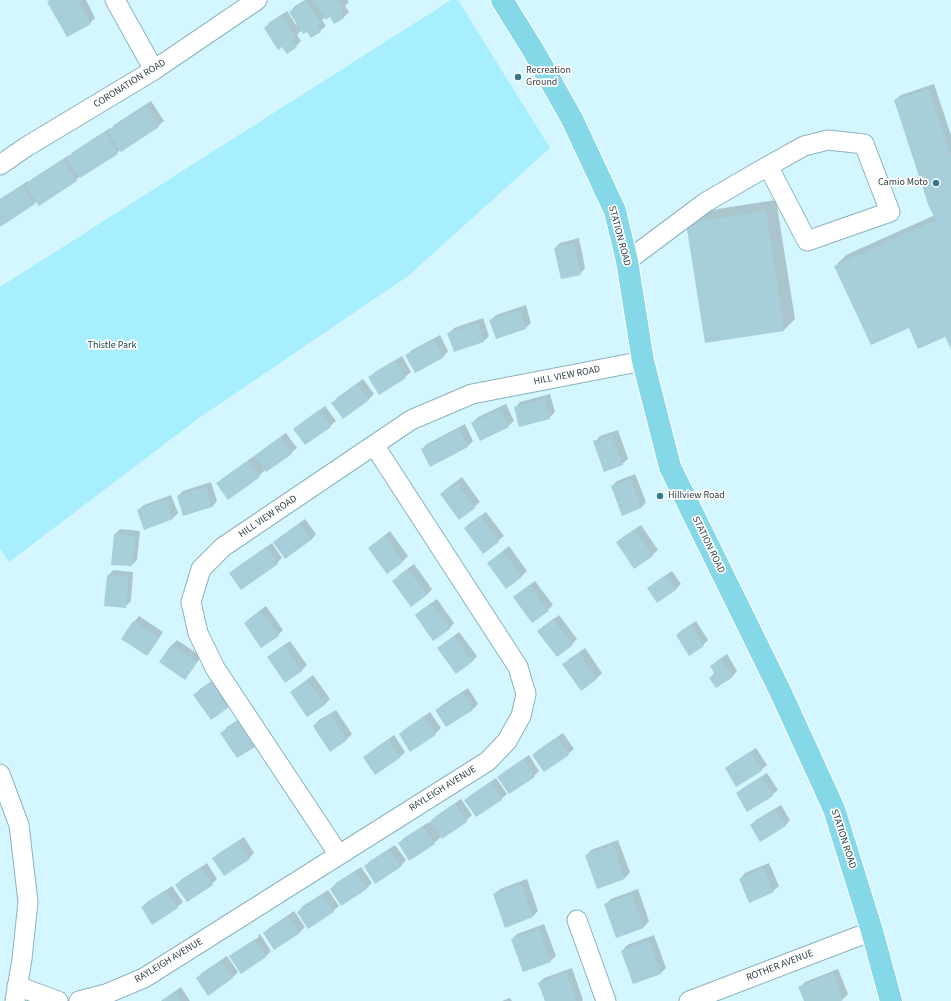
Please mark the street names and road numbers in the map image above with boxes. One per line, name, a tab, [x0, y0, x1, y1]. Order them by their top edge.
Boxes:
street label: CORONATION ROAD	[92, 57, 168, 111]
street label: STATION ROAD	[605, 205, 633, 267]
street label: HILL VIEW ROAD	[533, 364, 601, 388]
street label: HILL VIEW ROAD	[237, 493, 299, 541]
street label: STATION ROAD	[689, 515, 727, 575]
street label: RAYLEIGH AVENUE	[407, 763, 479, 815]
street label: STATION ROAD	[828, 808, 858, 870]
street label: RAYLEIGH AVENUE	[133, 936, 205, 986]
street label: ROTHER AVENUE	[745, 948, 815, 984]

